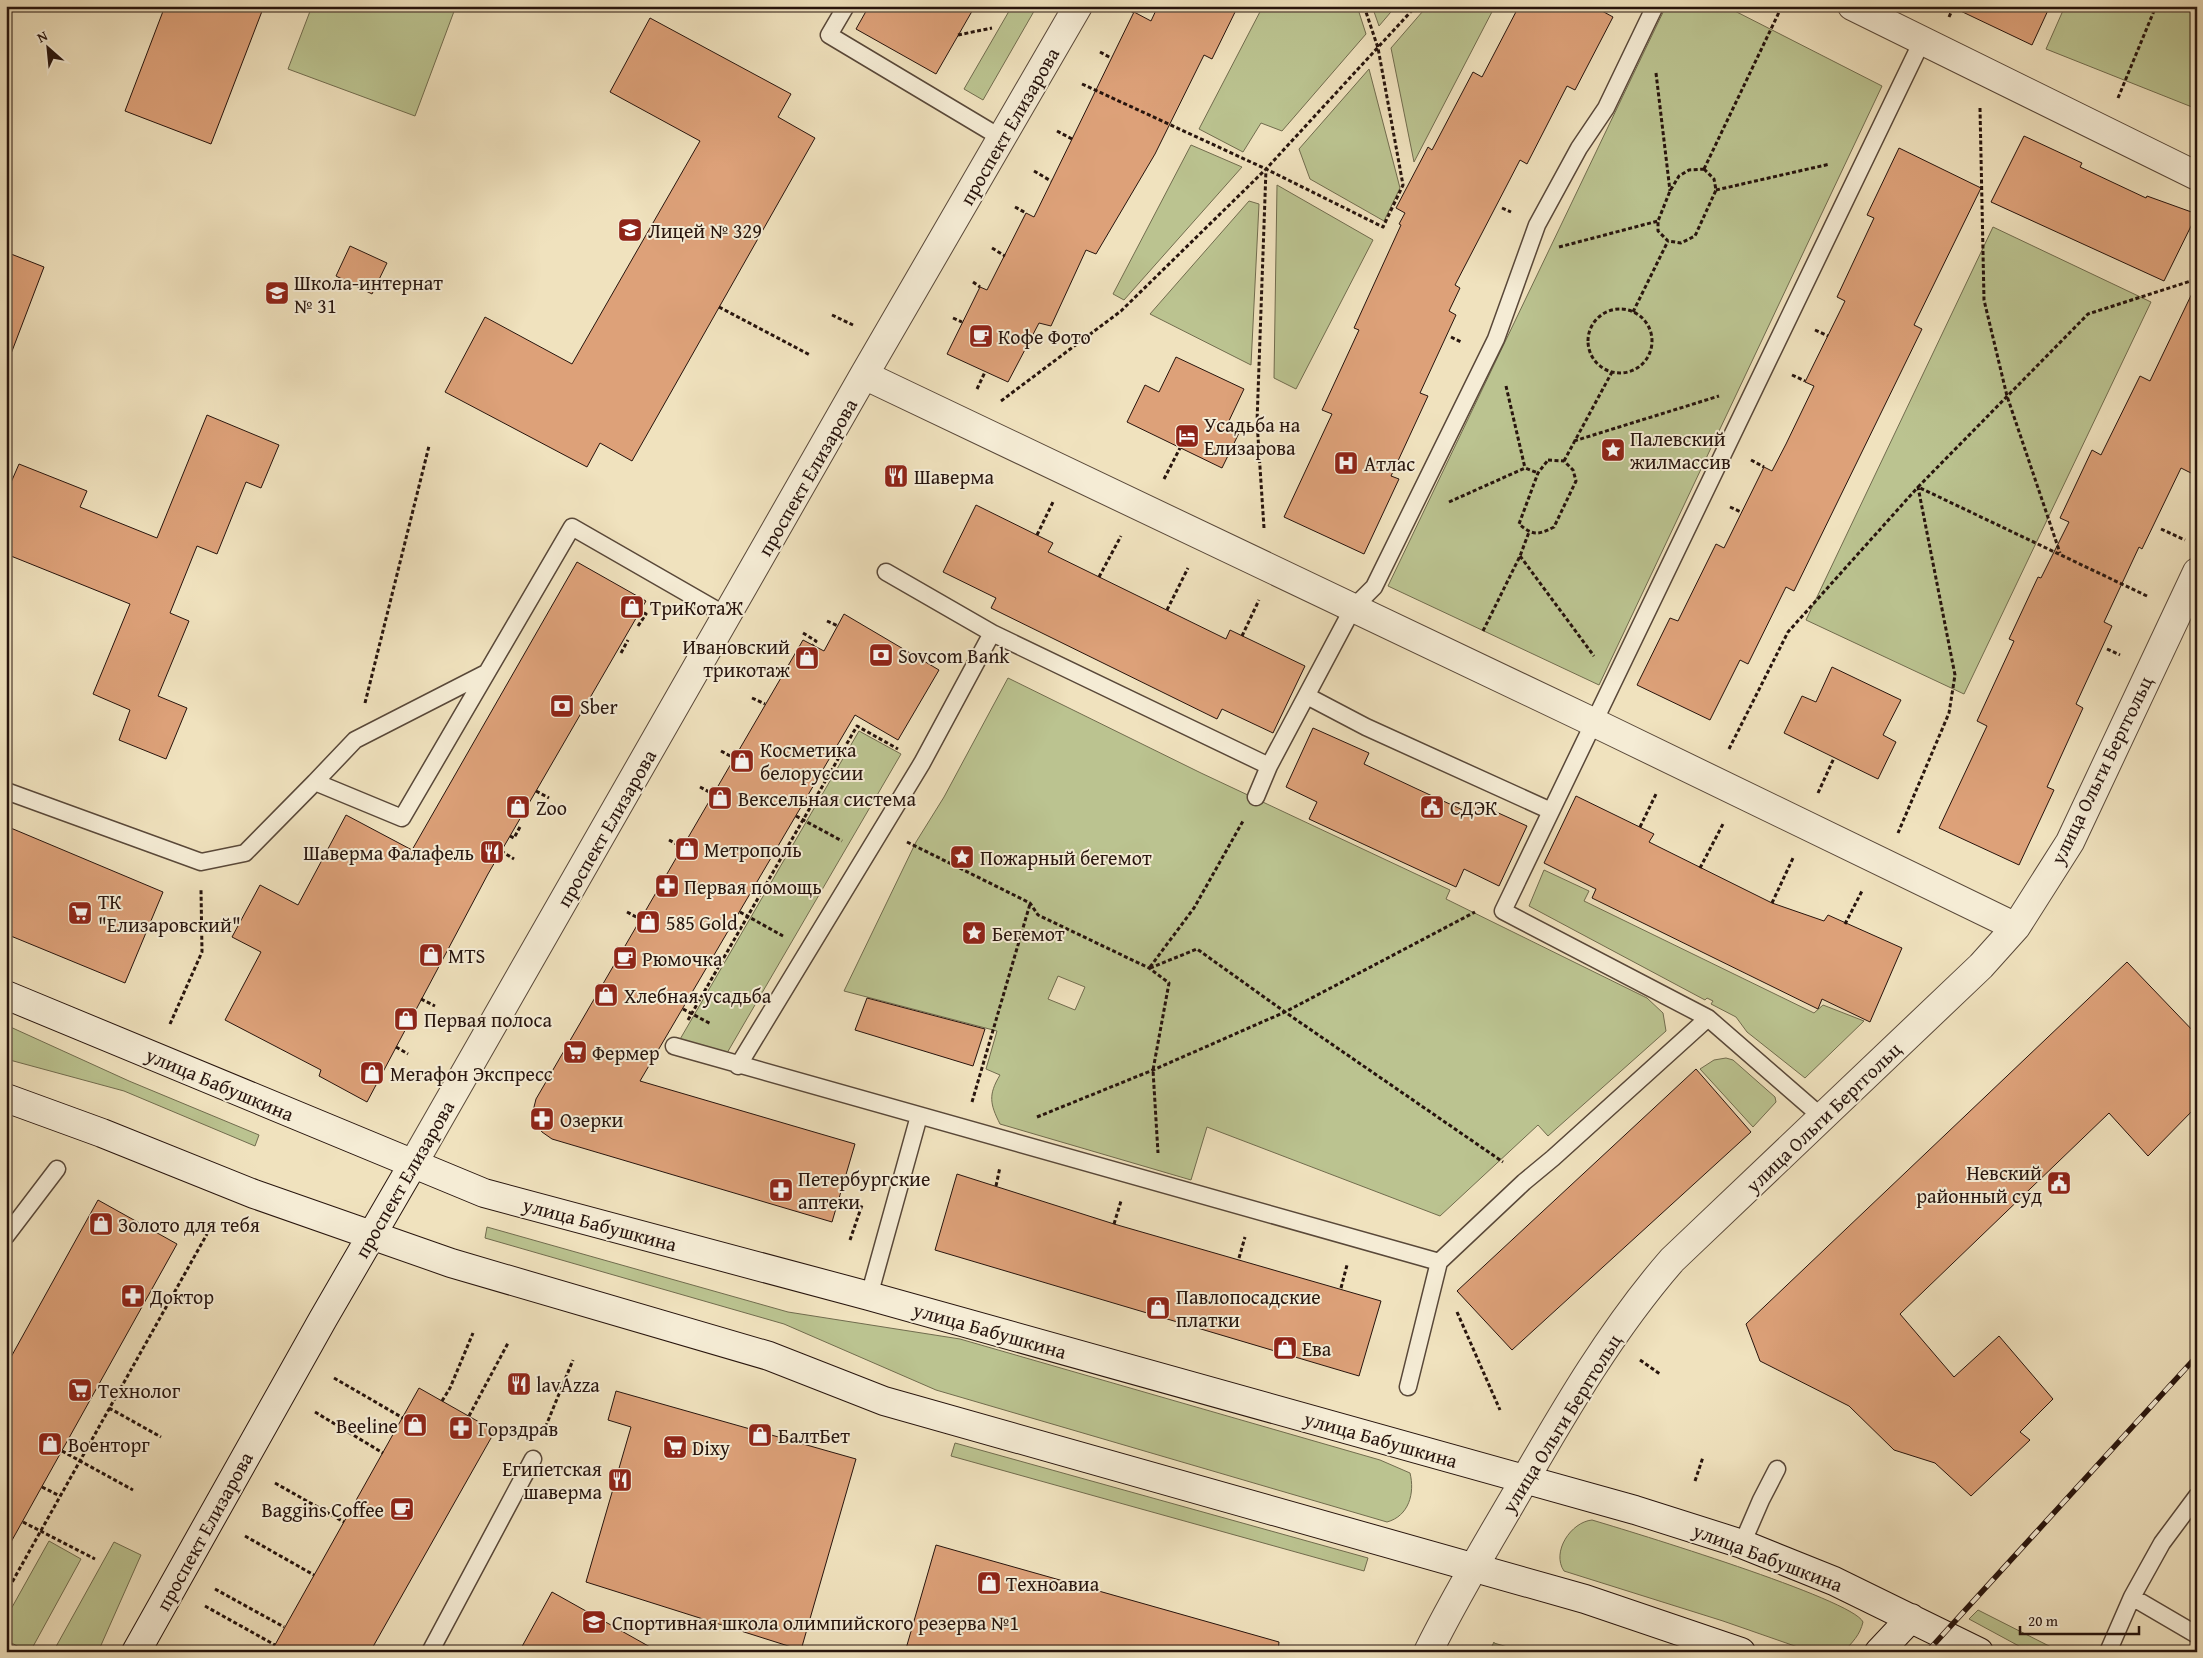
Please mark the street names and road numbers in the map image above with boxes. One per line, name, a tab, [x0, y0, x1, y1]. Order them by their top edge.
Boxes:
street label: проспект Елизарова	[952, 41, 1066, 210]
street label: проспект Елизарова	[750, 392, 864, 561]
street label: улица Ольги Берггольц	[2042, 670, 2159, 870]
street label: проспект Елизарова	[549, 743, 663, 912]
street label: улица Ольги Берггольц	[1738, 1035, 1908, 1200]
street label: улица Бабушкина	[141, 1039, 299, 1128]
street label: проспект Елизарова	[347, 1094, 461, 1263]
street label: улица Бабушкина	[519, 1189, 681, 1259]
street label: улица Бабушкина	[909, 1294, 1071, 1366]
street label: улица Ольги Берггольц	[1494, 1327, 1628, 1519]
street label: улица Бабушкина	[1300, 1403, 1462, 1475]
street label: проспект Елизарова	[148, 1446, 260, 1616]
street label: улица Бабушкина	[1688, 1515, 1848, 1599]

